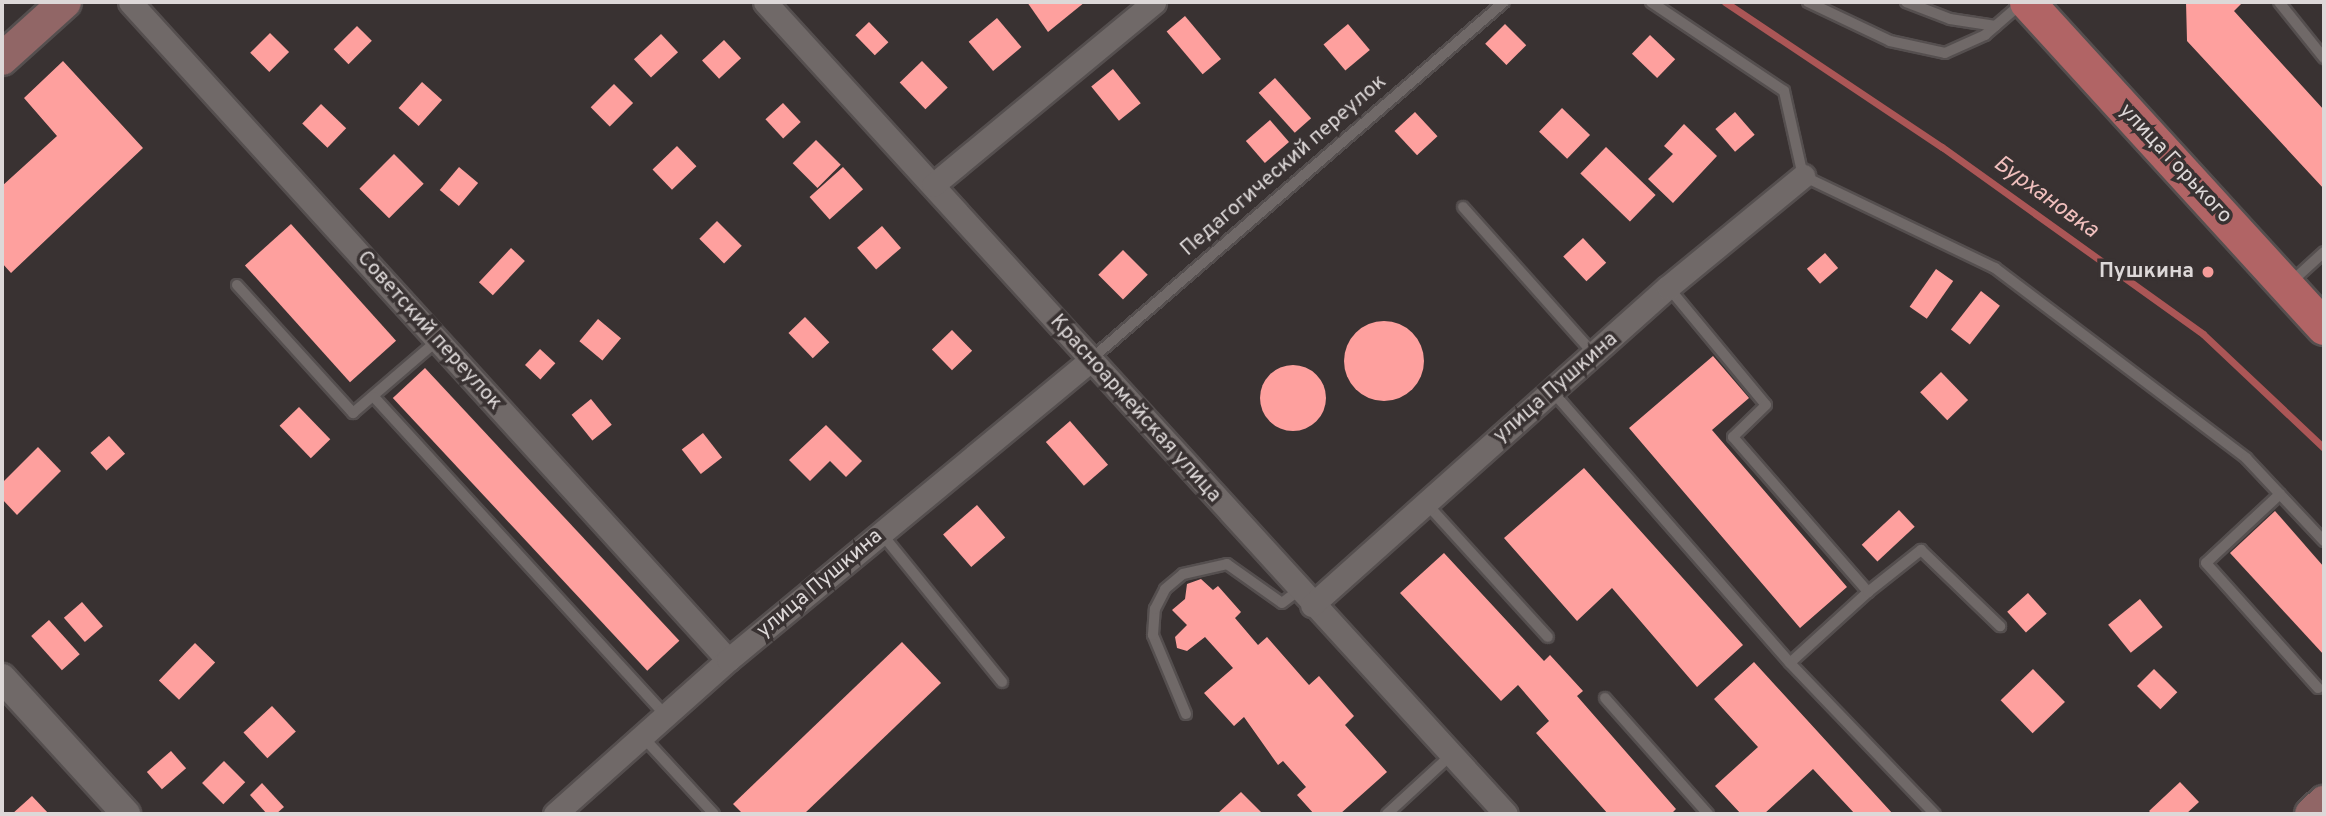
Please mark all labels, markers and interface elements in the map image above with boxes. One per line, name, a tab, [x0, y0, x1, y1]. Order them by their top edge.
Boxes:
street label: Педагогический переулок	[1176, 70, 1392, 262]
street label: улица Горького	[2113, 99, 2237, 229]
water label: Бурхановка	[1987, 151, 2103, 245]
street label: Советский переулок	[351, 246, 507, 416]
place label: Пушкина	[2099, 259, 2194, 285]
marker: Пушкина	[2200, 264, 2216, 280]
street label: Красноармейская улица	[1044, 310, 1226, 508]
street label: улица Пушкина	[1489, 327, 1623, 449]
street label: улица Пушкина	[752, 524, 888, 644]

